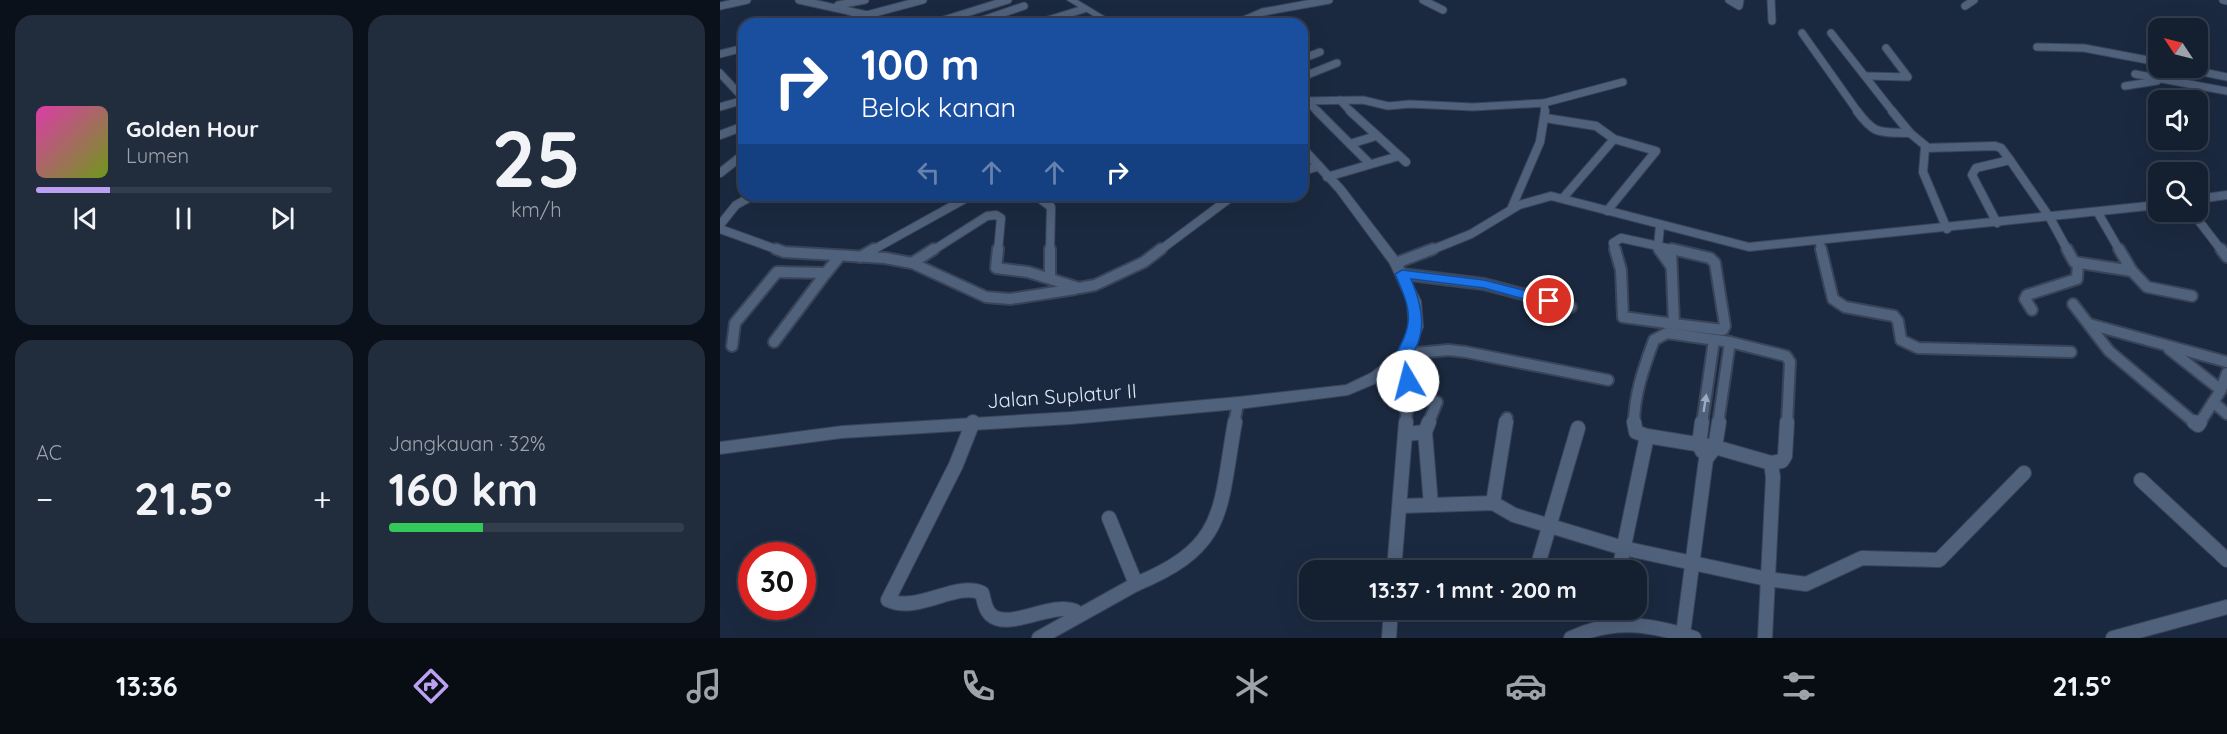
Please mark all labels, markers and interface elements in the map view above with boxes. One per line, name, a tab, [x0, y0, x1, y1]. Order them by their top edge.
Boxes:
north arrow	[2148, 18, 2208, 78]
map controls	[2148, 18, 2208, 222]
text: 100 m	[861, 38, 979, 91]
icon: right	[762, 42, 840, 120]
text: Belok kanan	[861, 90, 1016, 124]
button: sound	[2148, 90, 2208, 150]
text: 25	[492, 109, 581, 207]
text: Golden Hour	[126, 115, 259, 143]
text: Lumen	[126, 143, 189, 168]
icon: left	[912, 156, 945, 189]
icon: ahead	[975, 156, 1008, 189]
icon: ahead	[1038, 156, 1071, 189]
icon: right	[1101, 156, 1134, 189]
button: search	[2148, 162, 2208, 222]
text: km/h	[511, 197, 562, 222]
icon: previous	[69, 202, 102, 235]
icon: pause	[167, 202, 200, 235]
icon: next	[266, 202, 299, 235]
pin	[1523, 275, 1574, 326]
icon: arrive	[1532, 284, 1565, 317]
position arrow	[1376, 349, 1440, 413]
street label: Jalan Suplatur II	[986, 378, 1138, 413]
one-way arrow	[1701, 393, 1710, 412]
text: Jangkauan · 32%	[389, 431, 546, 456]
text: AC	[36, 440, 62, 465]
text: 160 km	[389, 461, 538, 517]
text: 21.5°	[134, 470, 232, 526]
text: −	[36, 478, 53, 519]
text: +	[313, 478, 331, 519]
speed limit sign: 30	[738, 542, 816, 620]
text: 13:37 · 1 mnt · 200 m	[1369, 576, 1577, 604]
icon: directions	[410, 665, 452, 707]
icon: music	[683, 665, 725, 707]
icon: phone	[957, 665, 999, 707]
icon: climate	[1231, 665, 1273, 707]
icon: car	[1505, 665, 1547, 707]
icon: filters	[1778, 665, 1820, 707]
text: 13:36	[116, 669, 178, 703]
text: 21.5°	[2052, 669, 2111, 703]

